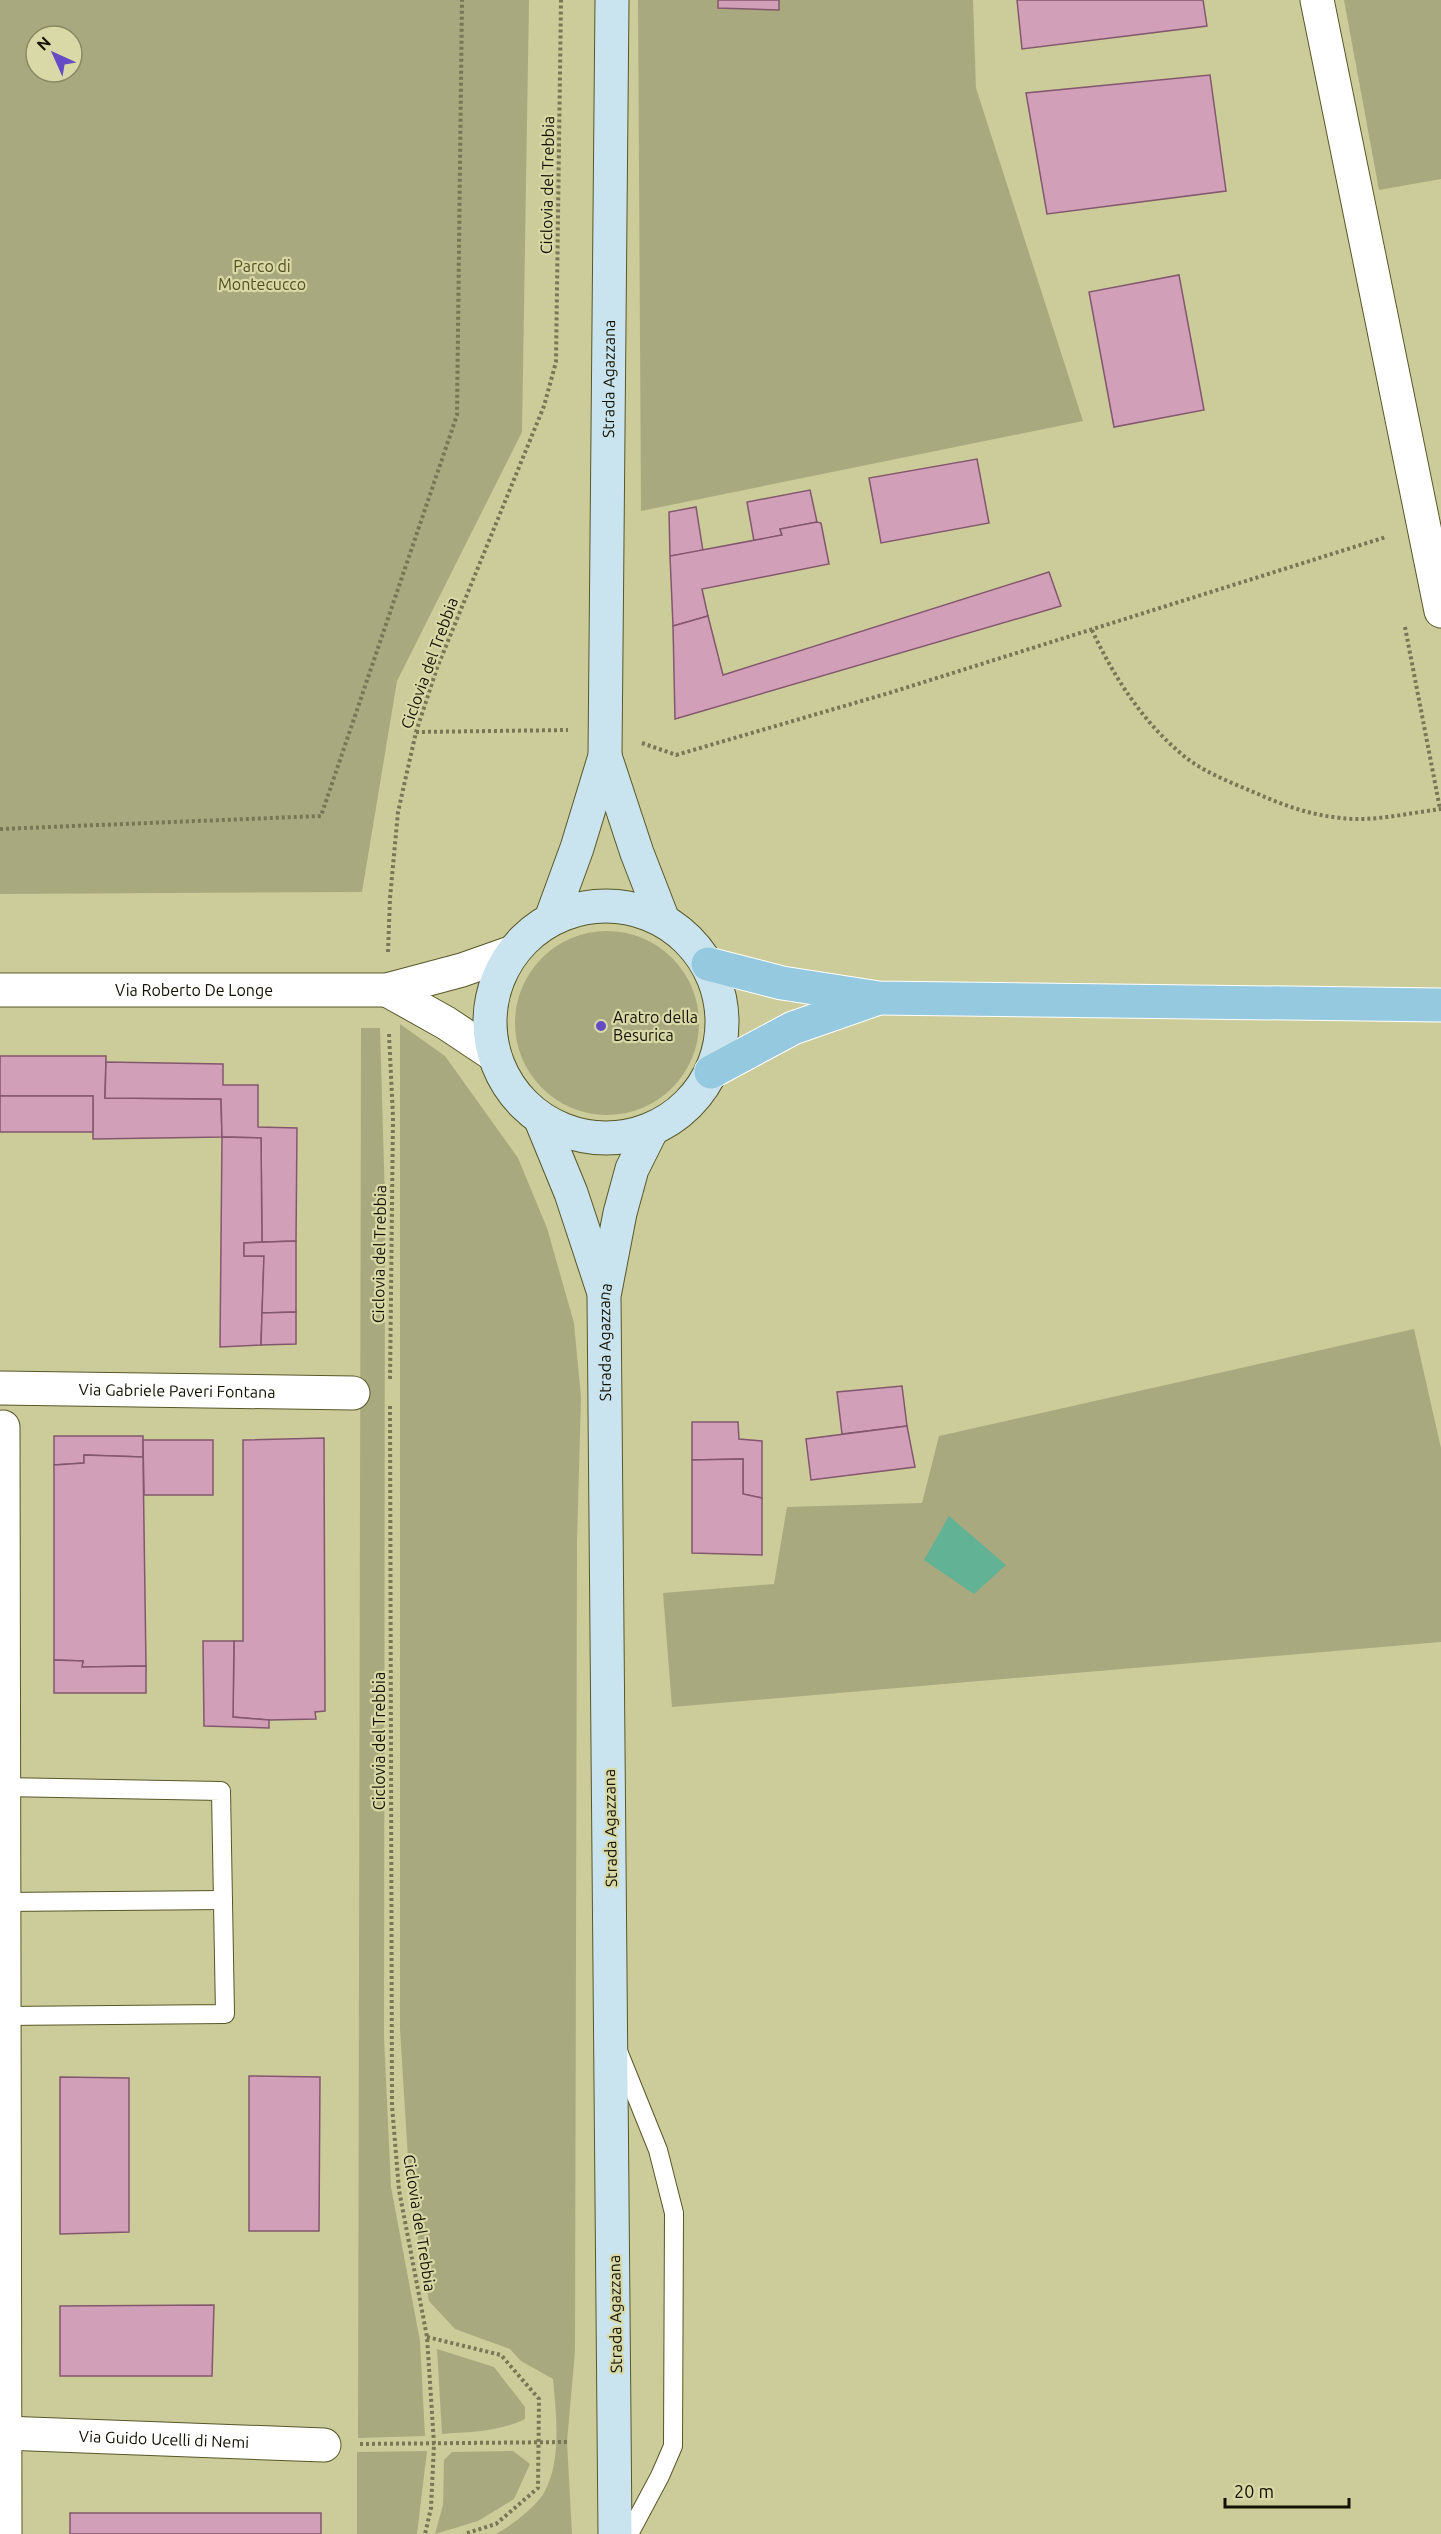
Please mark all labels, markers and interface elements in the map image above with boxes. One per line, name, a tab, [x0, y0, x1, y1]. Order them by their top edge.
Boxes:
north arrow	[24, 24, 84, 84]
text: N	[33, 33, 54, 54]
street label: Ciclovia del Trebbia	[537, 116, 557, 254]
park label: Parco di Montecucco	[218, 257, 306, 293]
street label: Strada Agazzana	[599, 320, 618, 438]
street label: Ciclovia del Trebbia	[397, 595, 461, 731]
street label: Via Roberto De Longe	[115, 981, 273, 999]
place label: Aratro della Besurica	[613, 1008, 698, 1044]
marker: Aratro della Besurica	[594, 1019, 608, 1033]
street label: Ciclovia del Trebbia	[369, 1185, 389, 1323]
street label: Strada Agazzana	[594, 1281, 615, 1401]
street label: Via Gabriele Paveri Fontana	[78, 1380, 276, 1401]
street label: Ciclovia del Trebbia	[370, 1672, 388, 1810]
street label: Strada Agazzana	[600, 1769, 620, 1887]
street label: Ciclovia del Trebbia	[400, 2153, 440, 2293]
street label: Strada Agazzana	[605, 2255, 625, 2373]
street label: Via Guido Ucelli di Nemi	[78, 2427, 249, 2451]
scale bar	[1225, 2471, 1350, 2509]
text: 20 m	[1234, 2481, 1274, 2501]

